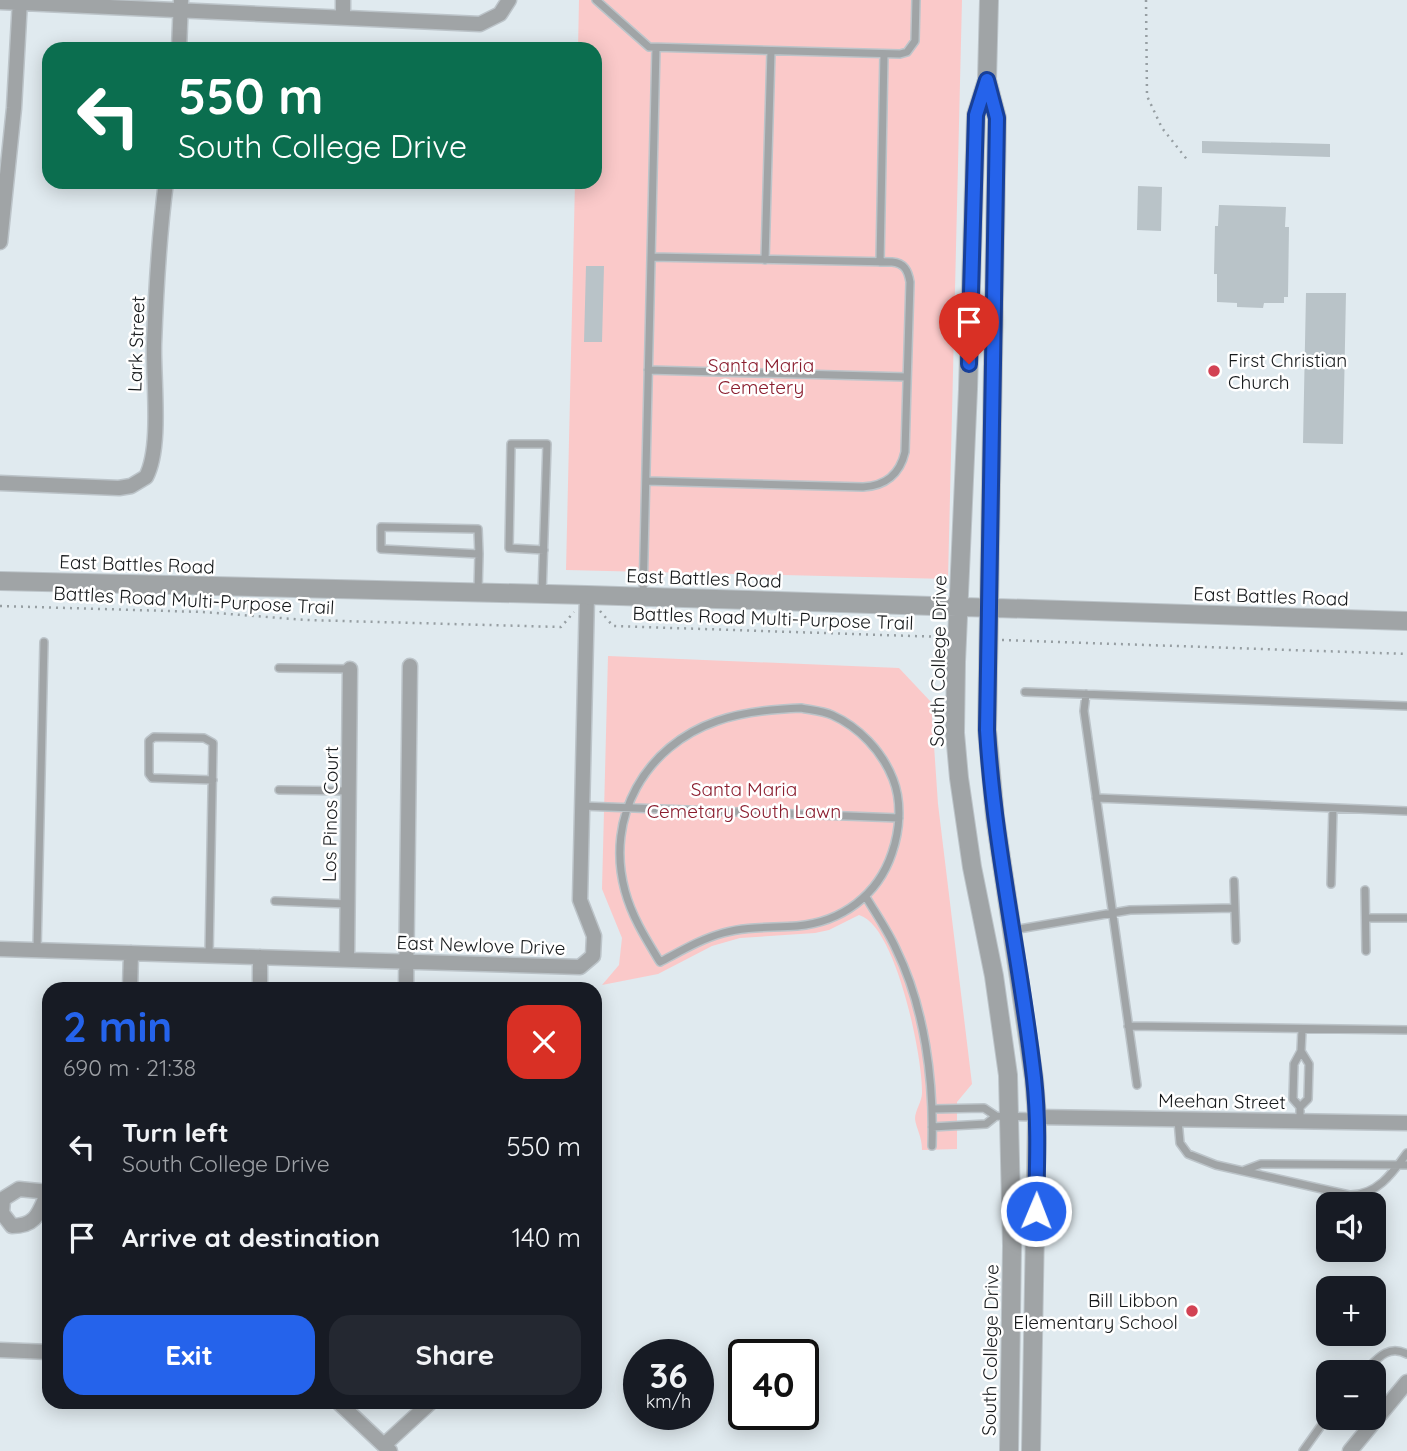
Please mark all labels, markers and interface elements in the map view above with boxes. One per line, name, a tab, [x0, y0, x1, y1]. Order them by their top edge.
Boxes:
text: 550 m	[178, 65, 323, 126]
icon: left	[63, 70, 154, 161]
text: South College Drive	[178, 126, 467, 166]
pin	[939, 292, 999, 364]
street label: Lark Street	[122, 296, 150, 392]
icon: arrive	[950, 303, 988, 341]
place label: First Christian Church	[1228, 348, 1347, 394]
park label: Santa Maria Cemetery	[708, 353, 814, 399]
marker: First Christian Church	[1206, 363, 1222, 379]
street label: East Battles Road	[59, 549, 215, 579]
street label: East Battles Road	[626, 563, 782, 593]
street label: South College Drive	[925, 575, 951, 747]
street label: Battles Road Multi-Purpose Trail	[53, 581, 335, 619]
street label: East Battles Road	[1193, 581, 1349, 611]
street label: Battles Road Multi-Purpose Trail	[632, 601, 914, 635]
street label: Los Pinos Court	[317, 746, 343, 882]
park label: Santa Maria Cemetary South Lawn	[647, 777, 841, 823]
street label: East Newlove Drive	[396, 930, 566, 960]
text: 2 min	[63, 1000, 172, 1053]
button: close	[507, 1005, 581, 1079]
text: 690 m · 21:38	[63, 1053, 196, 1082]
street label: Meehan Street	[1158, 1088, 1286, 1114]
text: Turn left	[122, 1116, 229, 1149]
icon: left	[63, 1128, 101, 1166]
text: 550 m	[506, 1130, 581, 1163]
text: South College Drive	[122, 1149, 330, 1178]
position arrow	[999, 1174, 1073, 1248]
map controls	[1316, 1192, 1386, 1430]
button: sound	[1316, 1192, 1386, 1262]
icon: arrive	[63, 1219, 101, 1257]
text: Arrive at destination	[122, 1221, 380, 1254]
text: 140 m	[512, 1221, 581, 1254]
street label: South College Drive	[977, 1264, 1003, 1436]
button: +	[1316, 1276, 1386, 1346]
place label: Bill Libbon Elementary School	[1013, 1288, 1178, 1334]
marker: Bill Libbon Elementary School	[1184, 1303, 1200, 1319]
button: Exit	[63, 1315, 315, 1395]
button: Share	[329, 1315, 581, 1395]
speed limit sign: 40	[728, 1339, 819, 1430]
text: 36	[649, 1353, 688, 1397]
button: −	[1316, 1360, 1386, 1430]
text: km/h	[646, 1390, 691, 1413]

